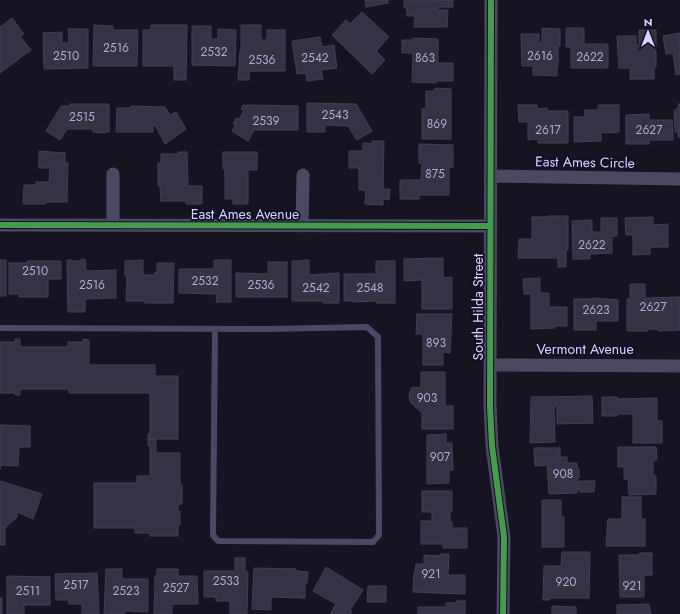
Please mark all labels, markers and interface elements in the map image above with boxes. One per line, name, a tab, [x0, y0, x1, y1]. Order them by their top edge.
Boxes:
north arrow	[628, 12, 668, 52]
text: N	[644, 14, 652, 30]
house number: 2516	[103, 39, 129, 57]
house number: 2532	[201, 43, 228, 61]
house number: 2510	[53, 47, 79, 65]
house number: 2616	[527, 47, 553, 65]
house number: 2622	[576, 48, 604, 66]
house number: 2542	[301, 49, 329, 67]
house number: 863	[415, 49, 435, 67]
house number: 2536	[248, 51, 276, 69]
house number: 2543	[321, 106, 349, 124]
house number: 2515	[69, 108, 95, 126]
house number: 2539	[252, 112, 280, 130]
house number: 869	[427, 115, 447, 133]
house number: 2617	[535, 121, 561, 139]
house number: 2627	[636, 121, 663, 139]
street label: East Ames Circle	[535, 151, 635, 173]
house number: 875	[425, 165, 445, 183]
street label: East Ames Avenue	[191, 204, 299, 224]
house number: 2622	[578, 236, 606, 254]
street label: South Hilda Street	[468, 253, 488, 360]
house number: 2510	[22, 262, 48, 280]
house number: 2532	[192, 272, 219, 290]
house number: 2516	[79, 276, 105, 294]
house number: 2536	[247, 276, 275, 294]
house number: 2542	[302, 279, 330, 297]
house number: 2548	[356, 279, 384, 297]
house number: 2627	[640, 298, 667, 316]
house number: 2623	[582, 301, 610, 319]
house number: 893	[426, 334, 446, 352]
street label: Vermont Avenue	[536, 339, 634, 359]
house number: 903	[417, 389, 438, 407]
house number: 907	[430, 448, 451, 466]
house number: 908	[553, 465, 573, 483]
house number: 921	[421, 565, 441, 583]
house number: 2533	[213, 572, 240, 590]
house number: 920	[556, 573, 576, 591]
house number: 2517	[63, 576, 89, 594]
house number: 921	[622, 577, 642, 595]
house number: 2527	[163, 579, 190, 597]
house number: 2511	[16, 582, 40, 600]
house number: 2523	[113, 582, 140, 600]

